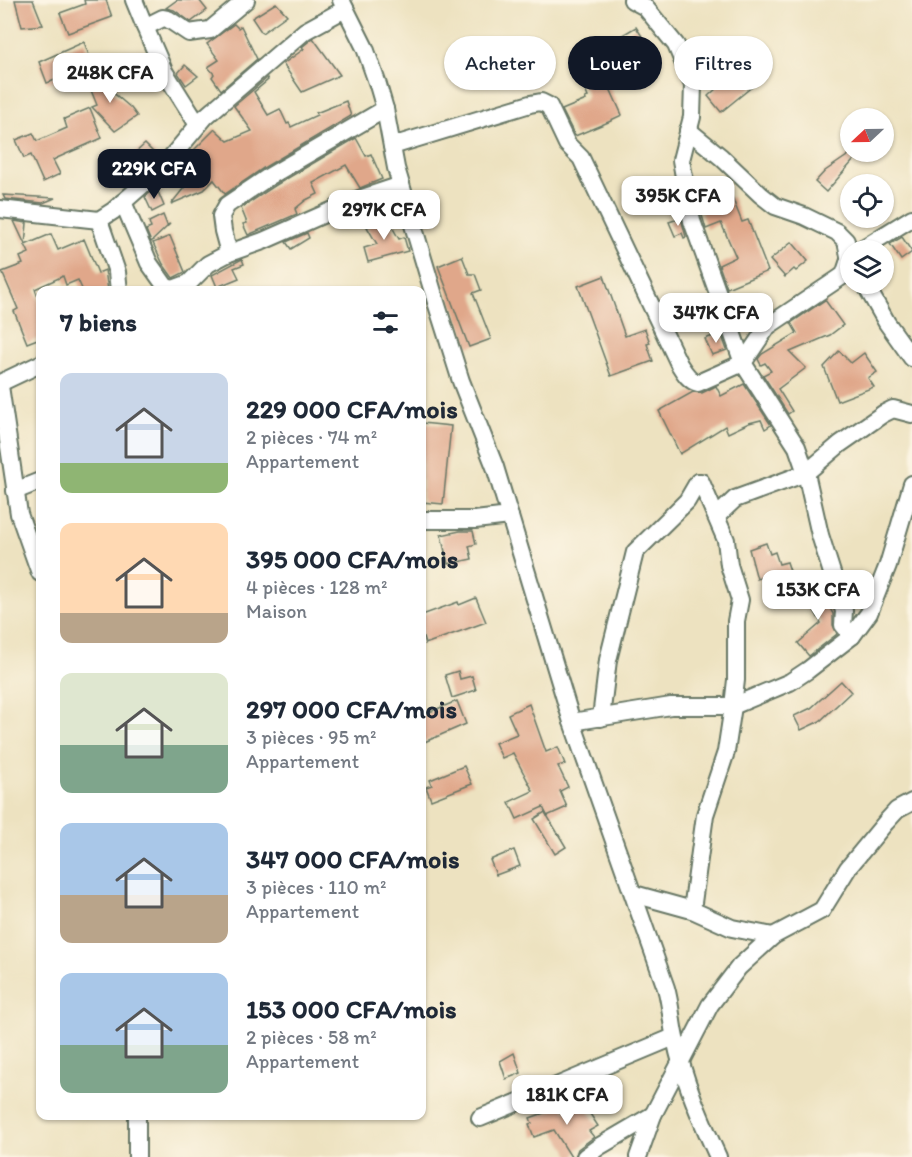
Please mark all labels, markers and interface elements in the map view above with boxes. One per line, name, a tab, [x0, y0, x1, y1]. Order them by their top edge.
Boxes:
chip: Acheter	[444, 36, 556, 90]
chip: Louer	[568, 36, 662, 90]
chip: Filtres	[674, 36, 773, 90]
pin: 248K CFA	[48, 53, 172, 104]
text: 248K CFA	[67, 60, 153, 84]
north arrow	[840, 108, 894, 162]
map controls	[840, 108, 894, 294]
pin: 229K CFA	[92, 149, 216, 200]
text: 229K CFA	[112, 156, 196, 180]
button: locate	[840, 174, 894, 228]
pin: 395K CFA	[616, 176, 740, 227]
text: 395K CFA	[636, 183, 720, 207]
pin: 297K CFA	[322, 190, 446, 241]
text: 297K CFA	[342, 197, 426, 221]
button: layers	[840, 240, 894, 294]
pin: 347K CFA	[654, 293, 778, 344]
text: 347K CFA	[673, 300, 759, 324]
text: 7 biens	[60, 306, 137, 338]
icon: filters	[369, 306, 402, 339]
text: 229 000 CFA/mois	[246, 393, 458, 425]
icon: home	[108, 397, 180, 469]
text: 2 pièces · 74 m²	[246, 425, 377, 449]
text: Appartement	[246, 449, 359, 473]
text: 395 000 CFA/mois	[246, 543, 458, 575]
icon: home	[108, 547, 180, 619]
pin: 153K CFA	[756, 570, 880, 621]
text: 4 pièces · 128 m²	[246, 575, 387, 599]
text: 153K CFA	[776, 577, 860, 601]
text: Maison	[246, 599, 307, 623]
text: 297 000 CFA/mois	[246, 693, 457, 725]
icon: home	[108, 697, 180, 769]
text: 3 pièces · 95 m²	[246, 725, 377, 749]
text: Appartement	[246, 749, 359, 773]
text: 347 000 CFA/mois	[246, 843, 460, 875]
icon: home	[108, 847, 180, 919]
text: 3 pièces · 110 m²	[246, 875, 386, 899]
text: Appartement	[246, 899, 359, 923]
text: 153 000 CFA/mois	[246, 993, 457, 1025]
icon: home	[108, 997, 180, 1069]
text: 2 pièces · 58 m²	[246, 1025, 377, 1049]
text: Appartement	[246, 1049, 359, 1073]
pin: 181K CFA	[505, 1075, 629, 1126]
text: 181K CFA	[526, 1082, 608, 1106]

